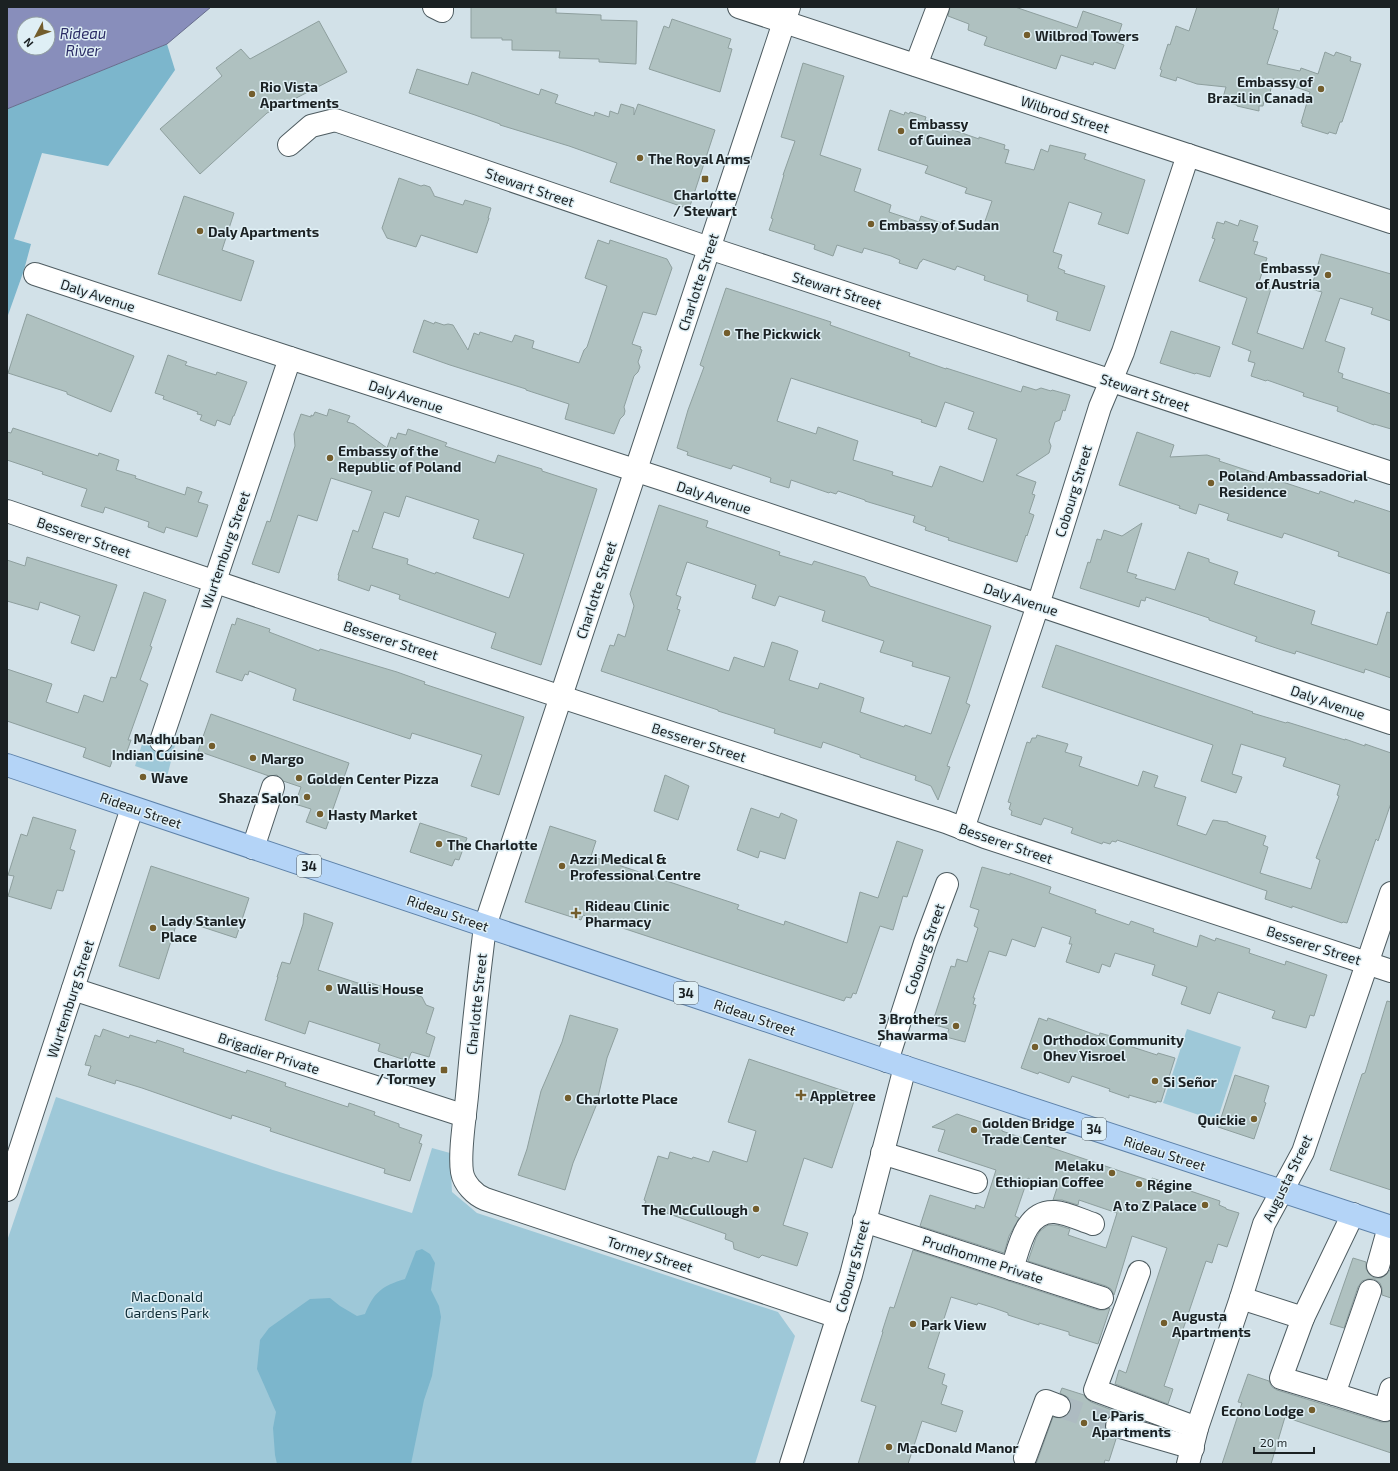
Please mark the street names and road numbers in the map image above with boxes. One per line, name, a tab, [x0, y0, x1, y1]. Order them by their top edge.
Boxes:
street label: Wilbrod Street	[1018, 92, 1112, 136]
street label: Stewart Street	[483, 164, 577, 210]
street label: Charlotte Street	[674, 231, 722, 333]
street label: Stewart Street	[790, 268, 884, 312]
street label: Daly Avenue	[58, 275, 138, 315]
street label: Stewart Street	[1098, 370, 1192, 414]
street label: Daly Avenue	[366, 376, 446, 416]
street label: Cobourg Street	[1051, 443, 1095, 539]
street label: Daly Avenue	[674, 477, 754, 517]
street label: Wurtemburg Street	[197, 489, 253, 611]
street label: Besserer Street	[35, 513, 133, 561]
street label: Charlotte Street	[572, 539, 620, 641]
street label: Daly Avenue	[981, 579, 1061, 619]
street label: Besserer Street	[342, 617, 440, 663]
street label: Daly Avenue	[1289, 681, 1367, 723]
street label: Besserer Street	[650, 719, 748, 765]
street label: Rideau Street	[98, 788, 184, 832]
street label: Besserer Street	[957, 819, 1055, 867]
road number: 34	[297, 855, 321, 877]
street label: Rideau Street	[405, 891, 491, 935]
street label: Cobourg Street	[900, 901, 948, 997]
street label: Besserer Street	[1265, 922, 1363, 968]
street label: Wurtemburg Street	[43, 938, 97, 1060]
street label: Charlotte Street	[462, 953, 490, 1055]
road number: 34	[674, 982, 698, 1004]
street label: Rideau Street	[712, 995, 798, 1039]
street label: Brigadier Private	[216, 1029, 322, 1077]
road number: 34	[1082, 1118, 1106, 1140]
street label: Rideau Street	[1122, 1132, 1208, 1174]
street label: Augusta Street	[1259, 1132, 1315, 1224]
street label: Cobourg Street	[831, 1218, 873, 1314]
street label: Prudhomme Private	[920, 1231, 1046, 1287]
street label: Tormey Street	[605, 1232, 695, 1276]

